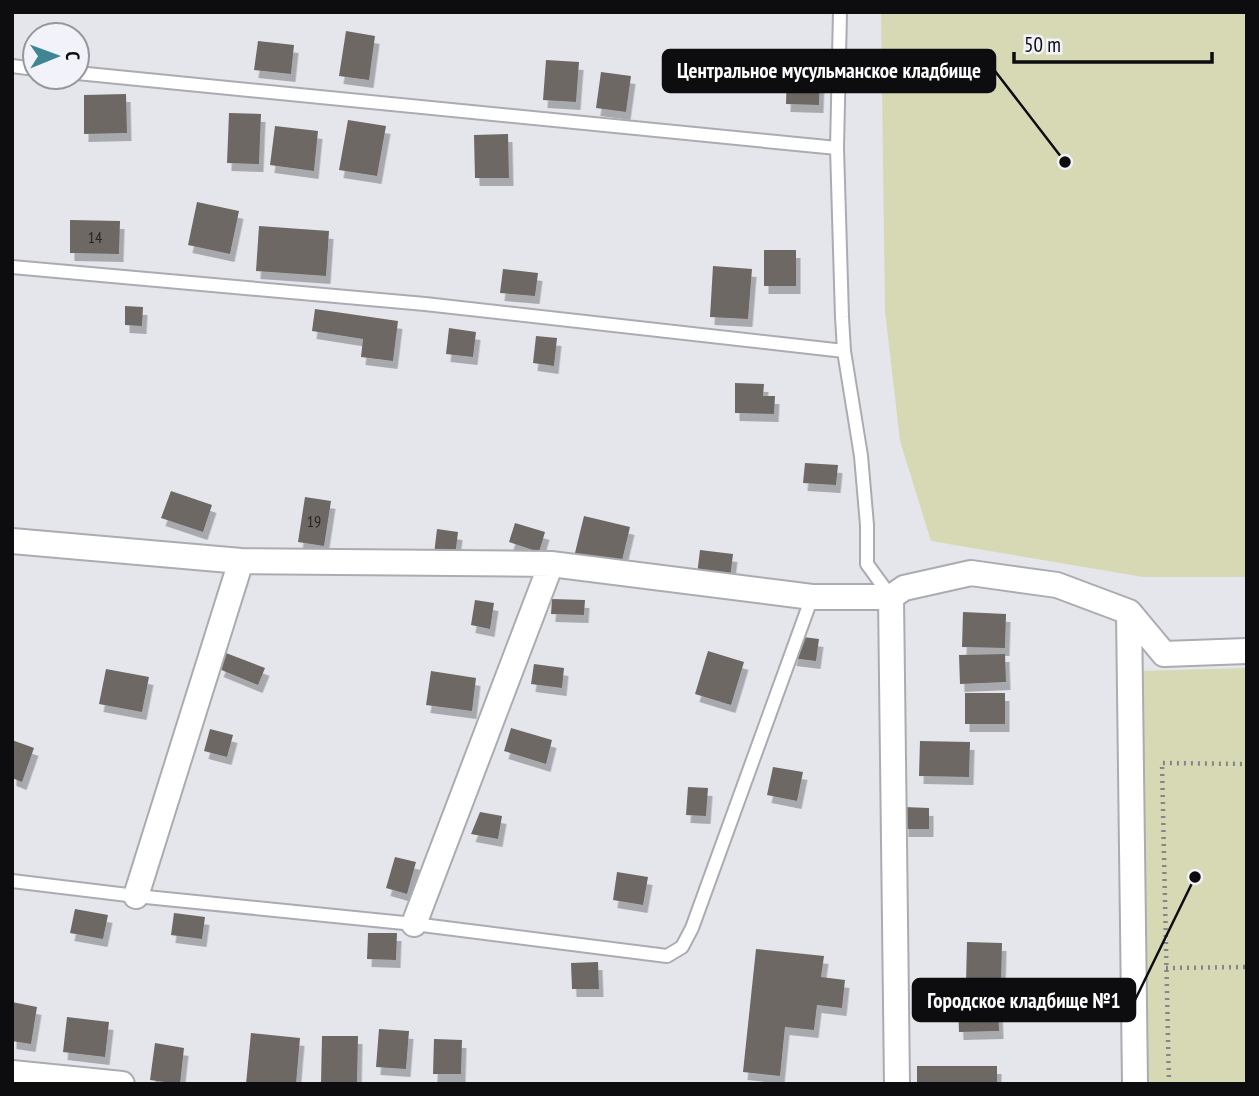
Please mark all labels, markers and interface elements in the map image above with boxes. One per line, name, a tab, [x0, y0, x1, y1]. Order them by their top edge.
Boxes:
north arrow	[21, 21, 91, 91]
scale bar	[1014, 21, 1212, 65]
text: 50 m	[1024, 31, 1061, 58]
callout: Центральное мусульманское кладбище	[663, 50, 995, 92]
text: С	[61, 51, 85, 61]
text: Центральное мусульманское кладбище	[677, 57, 981, 84]
house number: 14	[88, 227, 102, 247]
house number: 19	[307, 511, 321, 531]
callout: Городское кладбище №1	[913, 979, 1135, 1021]
text: Городское кладбище №1	[927, 987, 1121, 1014]

